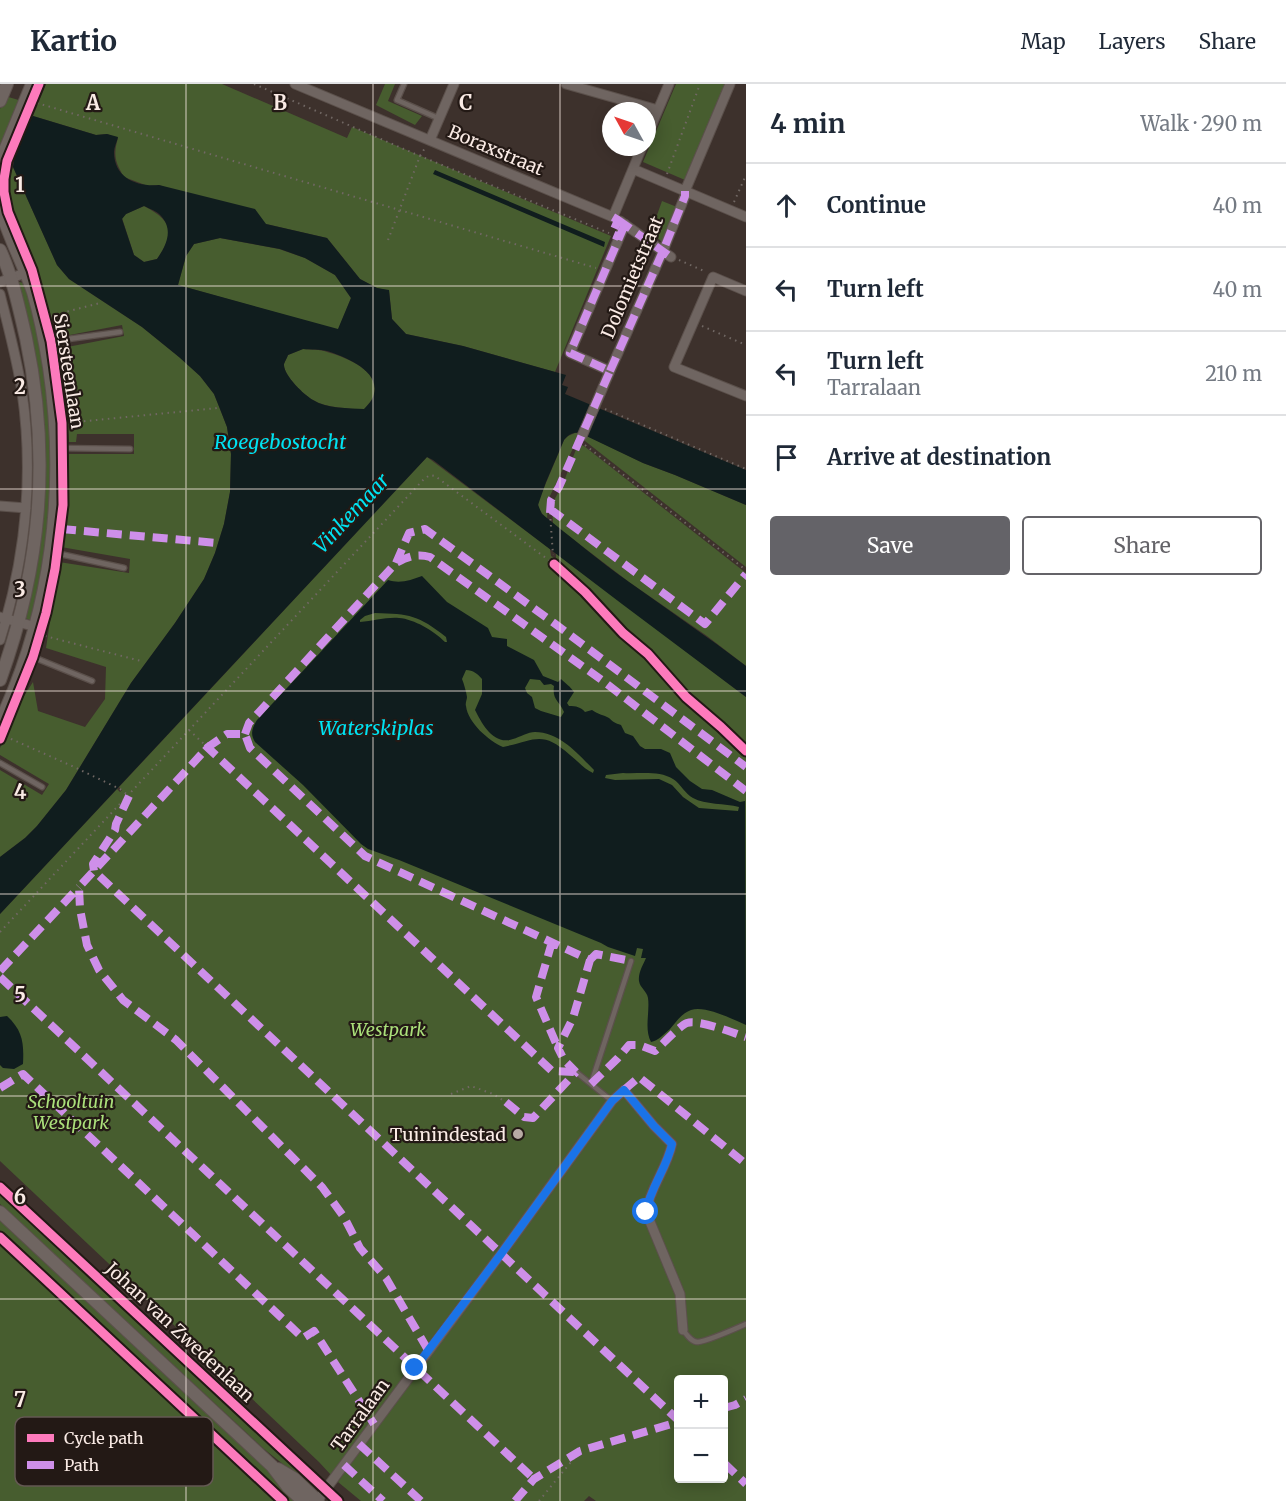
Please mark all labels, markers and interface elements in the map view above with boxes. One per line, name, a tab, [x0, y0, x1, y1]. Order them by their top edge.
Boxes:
text: Kartio	[30, 23, 117, 59]
text: Map	[1021, 28, 1066, 55]
text: Layers	[1099, 28, 1166, 55]
text: Share	[1199, 28, 1256, 55]
text: A	[85, 90, 101, 115]
text: B	[273, 90, 287, 115]
text: C	[459, 90, 473, 115]
north arrow	[602, 102, 656, 156]
text: 4 min	[770, 107, 845, 140]
text: Walk · 290 m	[1140, 111, 1262, 136]
street label: Boraxstraat	[445, 120, 547, 180]
text: 1	[15, 172, 25, 197]
icon: ahead	[770, 189, 803, 222]
text: Continue	[827, 191, 926, 219]
text: 40 m	[1212, 193, 1262, 218]
street label: Dolomietstraat	[596, 212, 668, 342]
icon: left	[770, 273, 803, 306]
text: Turn left	[827, 275, 924, 303]
text: 40 m	[1212, 277, 1262, 302]
street label: Siersteenlaan	[48, 311, 90, 431]
text: Turn left	[827, 347, 924, 375]
icon: left	[770, 357, 803, 390]
text: 210 m	[1205, 361, 1262, 386]
text: 2	[14, 374, 26, 399]
text: Tarralaan	[827, 375, 921, 400]
water label: Roegebostocht	[214, 429, 346, 454]
icon: arrive	[770, 441, 803, 474]
text: Arrive at destination	[827, 443, 1051, 471]
water label: Vinkemaar	[308, 467, 395, 558]
button: Save	[770, 516, 1010, 575]
button: Share	[1022, 516, 1262, 575]
text: 3	[14, 577, 26, 602]
water label: Waterskiplas	[318, 715, 434, 740]
text: 4	[14, 779, 27, 804]
text: 5	[14, 982, 26, 1007]
park label: Westpark	[350, 1018, 426, 1041]
park label: Schooltuin Westpark	[28, 1090, 115, 1134]
place label: Tuinindestad	[390, 1123, 506, 1146]
marker: Tuinindestad	[511, 1127, 525, 1141]
text: 6	[14, 1184, 26, 1209]
route start	[632, 1198, 658, 1224]
street label: Johan van Zwedenlaan	[100, 1256, 259, 1407]
route end	[401, 1354, 427, 1380]
street label: Tarralaan	[326, 1374, 394, 1456]
map controls	[674, 1375, 728, 1483]
button: +	[674, 1375, 728, 1429]
text: 7	[14, 1387, 26, 1412]
legend	[15, 1417, 213, 1486]
text: Cycle path	[64, 1428, 144, 1448]
button: −	[674, 1429, 728, 1483]
text: Path	[64, 1455, 100, 1475]

